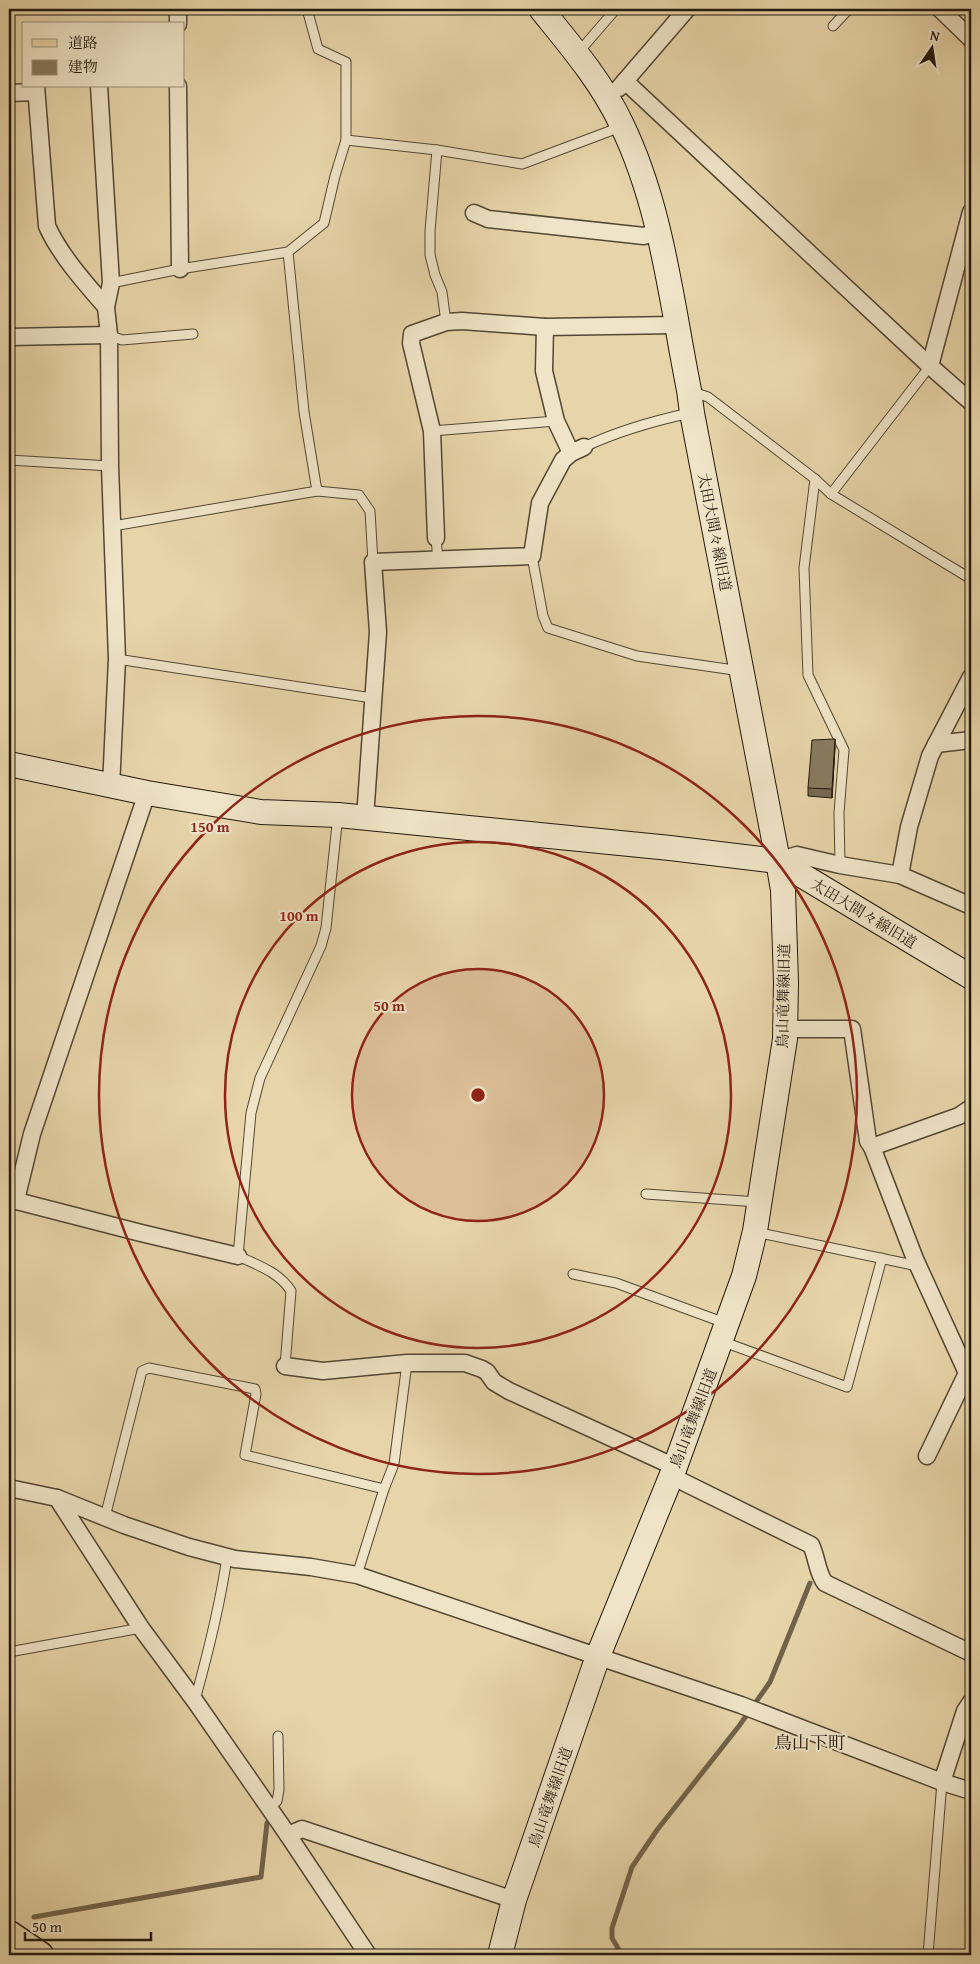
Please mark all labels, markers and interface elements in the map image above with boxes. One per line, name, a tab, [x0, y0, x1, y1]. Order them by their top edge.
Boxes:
legend	[22, 22, 185, 88]
north arrow	[908, 22, 958, 72]
text: N	[928, 25, 942, 46]
text: 道路	[68, 32, 98, 53]
text: 建物	[68, 56, 98, 77]
street label: 太田大間々線旧道	[693, 471, 737, 593]
text: 150 m	[190, 816, 230, 837]
street label: 太田大間々線旧道	[807, 873, 921, 953]
text: 100 m	[279, 905, 319, 926]
street label: 鳥山竜舞線旧道	[772, 943, 794, 1049]
text: 50 m	[373, 995, 405, 1016]
centre of rings	[469, 1086, 487, 1104]
street label: 鳥山竜舞線旧道	[664, 1365, 722, 1471]
district label: 鳥山下町	[774, 1729, 846, 1756]
street label: 鳥山竜舞線旧道	[523, 1744, 577, 1850]
scale bar	[25, 1909, 151, 1941]
text: 50 m	[32, 1916, 63, 1937]

